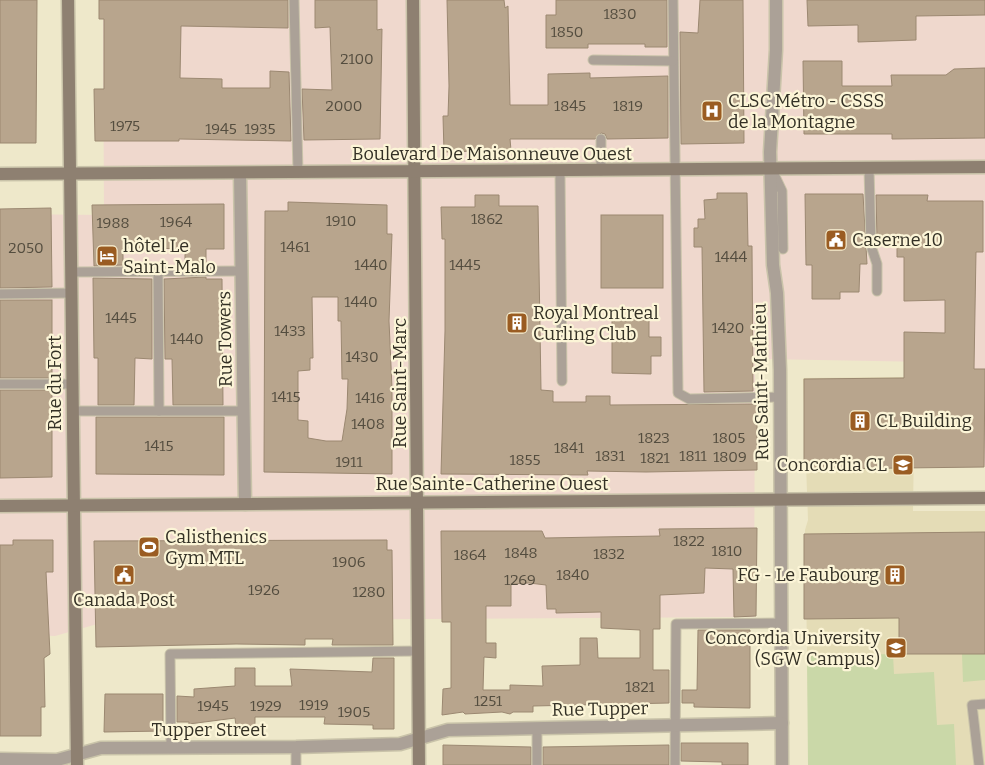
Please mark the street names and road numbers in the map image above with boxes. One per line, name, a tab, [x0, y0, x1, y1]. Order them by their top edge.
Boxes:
street label: Boulevard De Maisonneuve Ouest	[352, 143, 632, 165]
street label: Rue Towers	[213, 291, 237, 387]
street label: Rue Saint-Mathieu	[749, 303, 773, 461]
street label: Rue Saint-Marc	[389, 318, 411, 448]
street label: Rue du Fort	[44, 335, 66, 431]
street label: Rue Sainte-Catherine Ouest	[375, 473, 609, 495]
street label: Rue Tupper	[551, 697, 649, 721]
street label: Tupper Street	[151, 719, 267, 741]

